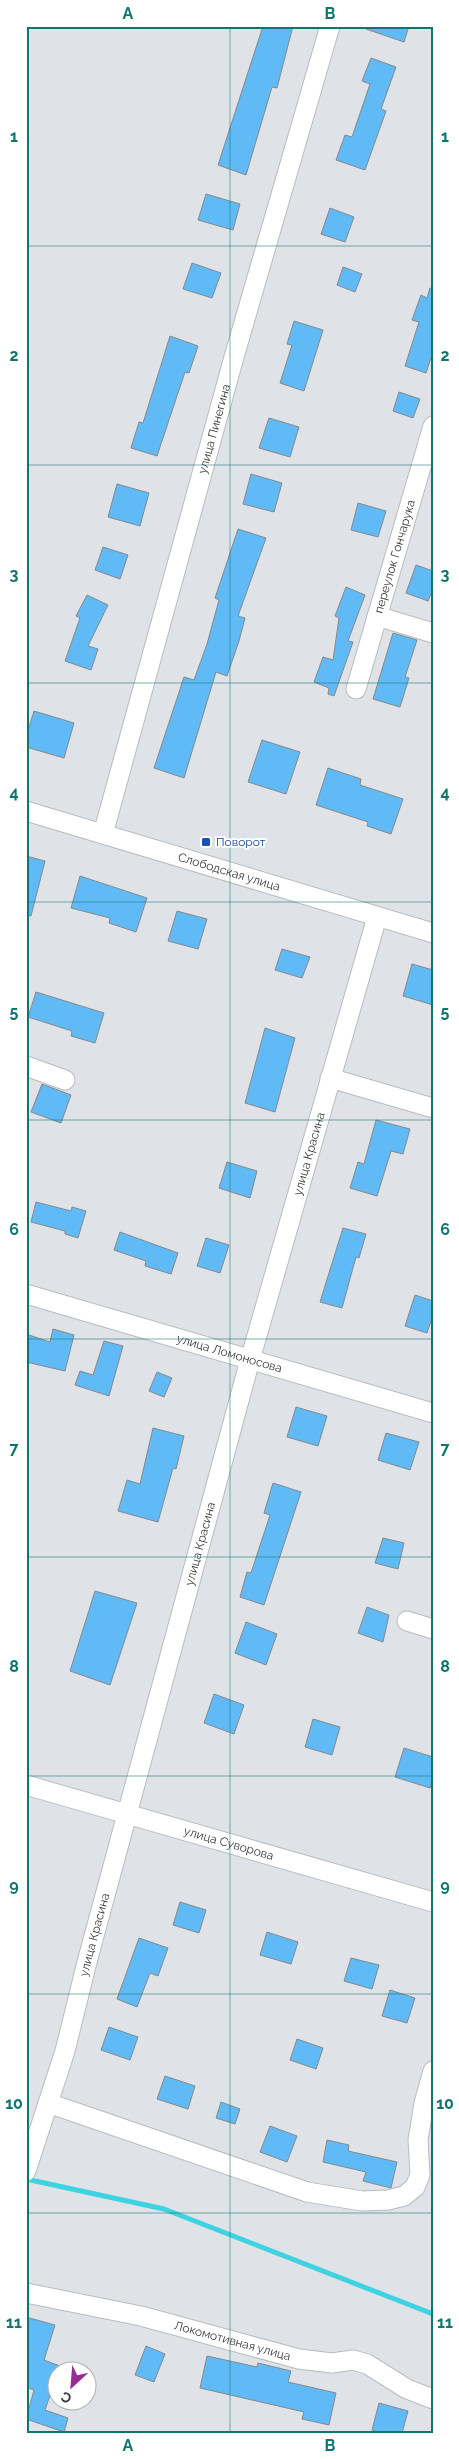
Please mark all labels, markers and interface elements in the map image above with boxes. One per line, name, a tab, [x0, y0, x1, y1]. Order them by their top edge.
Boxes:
text: A	[123, 4, 134, 23]
text: B	[325, 4, 336, 23]
text: 1	[10, 127, 18, 146]
text: 1	[441, 127, 449, 146]
text: 2	[9, 346, 19, 365]
text: 2	[440, 346, 450, 365]
street label: улица Пинегина	[195, 383, 233, 475]
street label: переулок Гончарука	[372, 498, 418, 615]
text: 3	[10, 565, 19, 584]
text: 3	[441, 565, 450, 584]
text: 4	[9, 783, 19, 802]
text: 4	[440, 783, 450, 802]
place label: Поворот	[216, 835, 266, 849]
marker: Поворот	[200, 836, 212, 848]
street label: Слободская улица	[176, 850, 282, 894]
text: 5	[10, 1002, 19, 1021]
text: 5	[441, 1002, 450, 1021]
street label: улица Красина	[291, 1111, 328, 1197]
text: 6	[9, 1220, 19, 1239]
text: 6	[440, 1220, 450, 1239]
street label: улица Ломоносова	[175, 1331, 284, 1376]
text: 7	[10, 1439, 19, 1458]
text: 7	[441, 1439, 450, 1458]
street label: улица Красина	[182, 1501, 218, 1587]
text: 8	[9, 1657, 19, 1676]
text: 8	[440, 1657, 450, 1676]
street label: улица Суворова	[182, 1824, 275, 1863]
text: 9	[9, 1876, 19, 1895]
text: 9	[440, 1876, 450, 1895]
street label: улица Красина	[77, 1892, 112, 1978]
text: 10	[5, 2094, 23, 2113]
text: 10	[436, 2094, 454, 2113]
text: 11	[6, 2313, 22, 2332]
text: 11	[437, 2313, 453, 2332]
street label: Локомотивная улица	[173, 2318, 292, 2363]
north arrow	[48, 2362, 98, 2412]
text: С	[58, 2388, 74, 2407]
text: A	[123, 2436, 134, 2455]
text: B	[325, 2436, 336, 2455]

